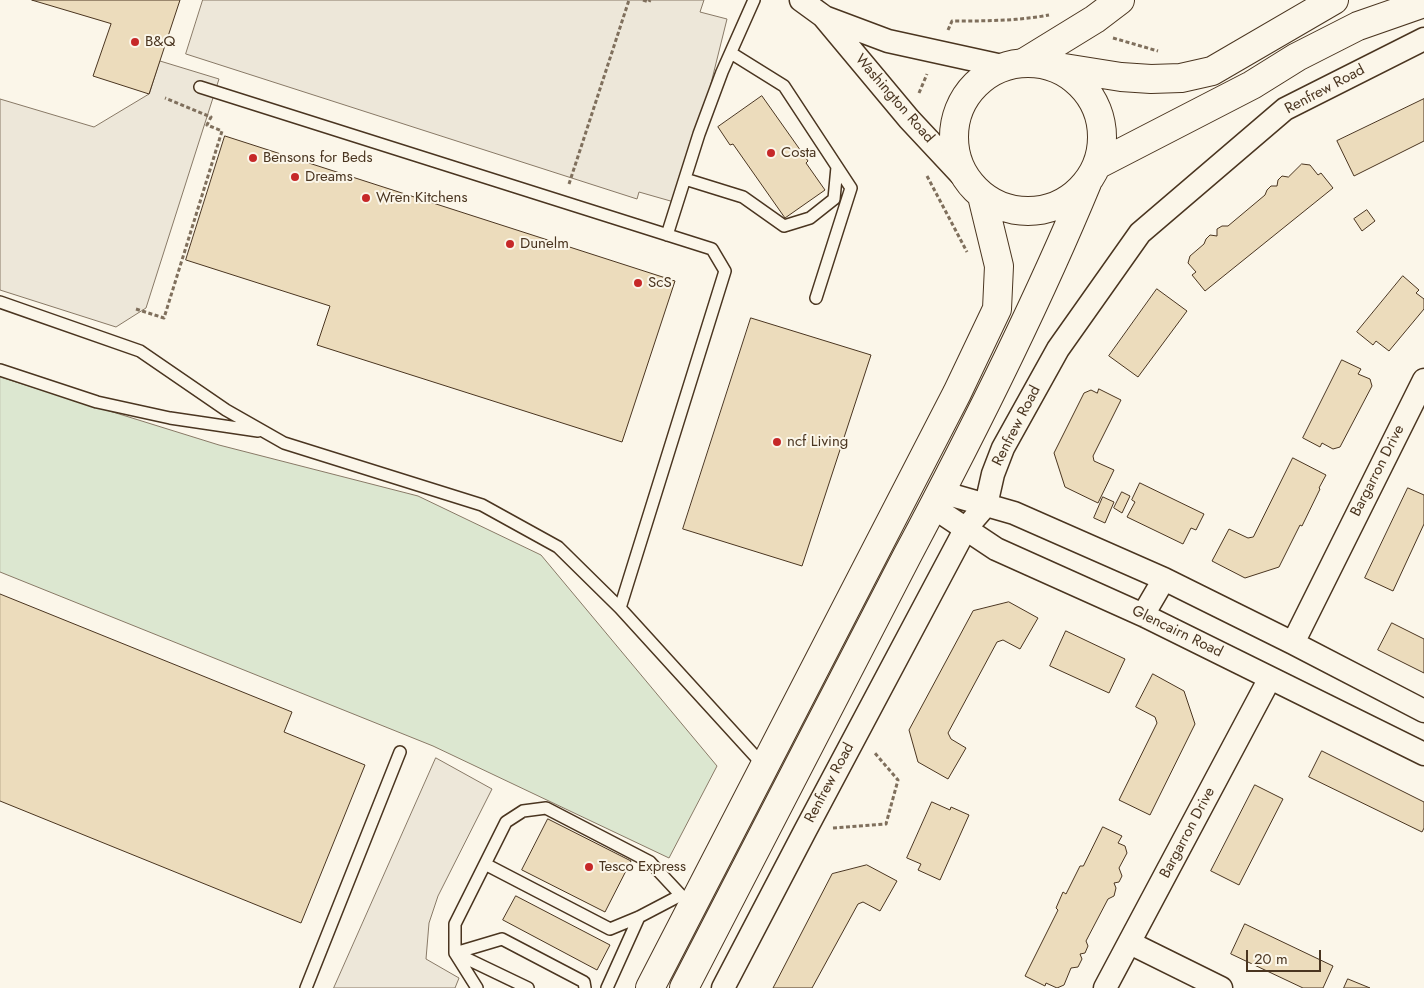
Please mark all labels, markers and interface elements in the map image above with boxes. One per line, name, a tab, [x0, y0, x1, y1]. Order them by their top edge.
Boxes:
place label: B&Q	[145, 33, 175, 51]
marker: B&Q	[129, 36, 141, 48]
street label: Washington Road	[851, 51, 937, 147]
street label: Renfrew Road	[1282, 61, 1368, 119]
place label: Costa	[781, 144, 816, 162]
marker: Costa	[765, 147, 777, 159]
place label: Bensons for Beds	[263, 149, 372, 167]
marker: Bensons for Beds	[247, 152, 259, 164]
place label: Dreams	[305, 168, 353, 186]
marker: Dreams	[289, 171, 301, 183]
place label: Wren Kitchens	[376, 189, 467, 207]
marker: Wren Kitchens	[360, 192, 372, 204]
place label: Dunelm	[520, 235, 569, 253]
marker: Dunelm	[504, 238, 516, 250]
place label: ScS	[648, 274, 672, 292]
marker: ScS	[632, 277, 644, 289]
street label: Renfrew Road	[989, 383, 1045, 469]
street label: Bargarron Drive	[1347, 422, 1409, 520]
place label: ncf Living	[787, 433, 848, 451]
marker: ncf Living	[771, 436, 783, 448]
street label: Glencairn Road	[1129, 602, 1225, 662]
street label: Renfrew Road	[801, 740, 859, 826]
street label: Bargarron Drive	[1157, 785, 1219, 881]
place label: Tesco Express	[599, 858, 686, 876]
marker: Tesco Express	[583, 861, 595, 873]
scale bar	[1249, 940, 1324, 972]
text: 20 m	[1254, 948, 1288, 970]

